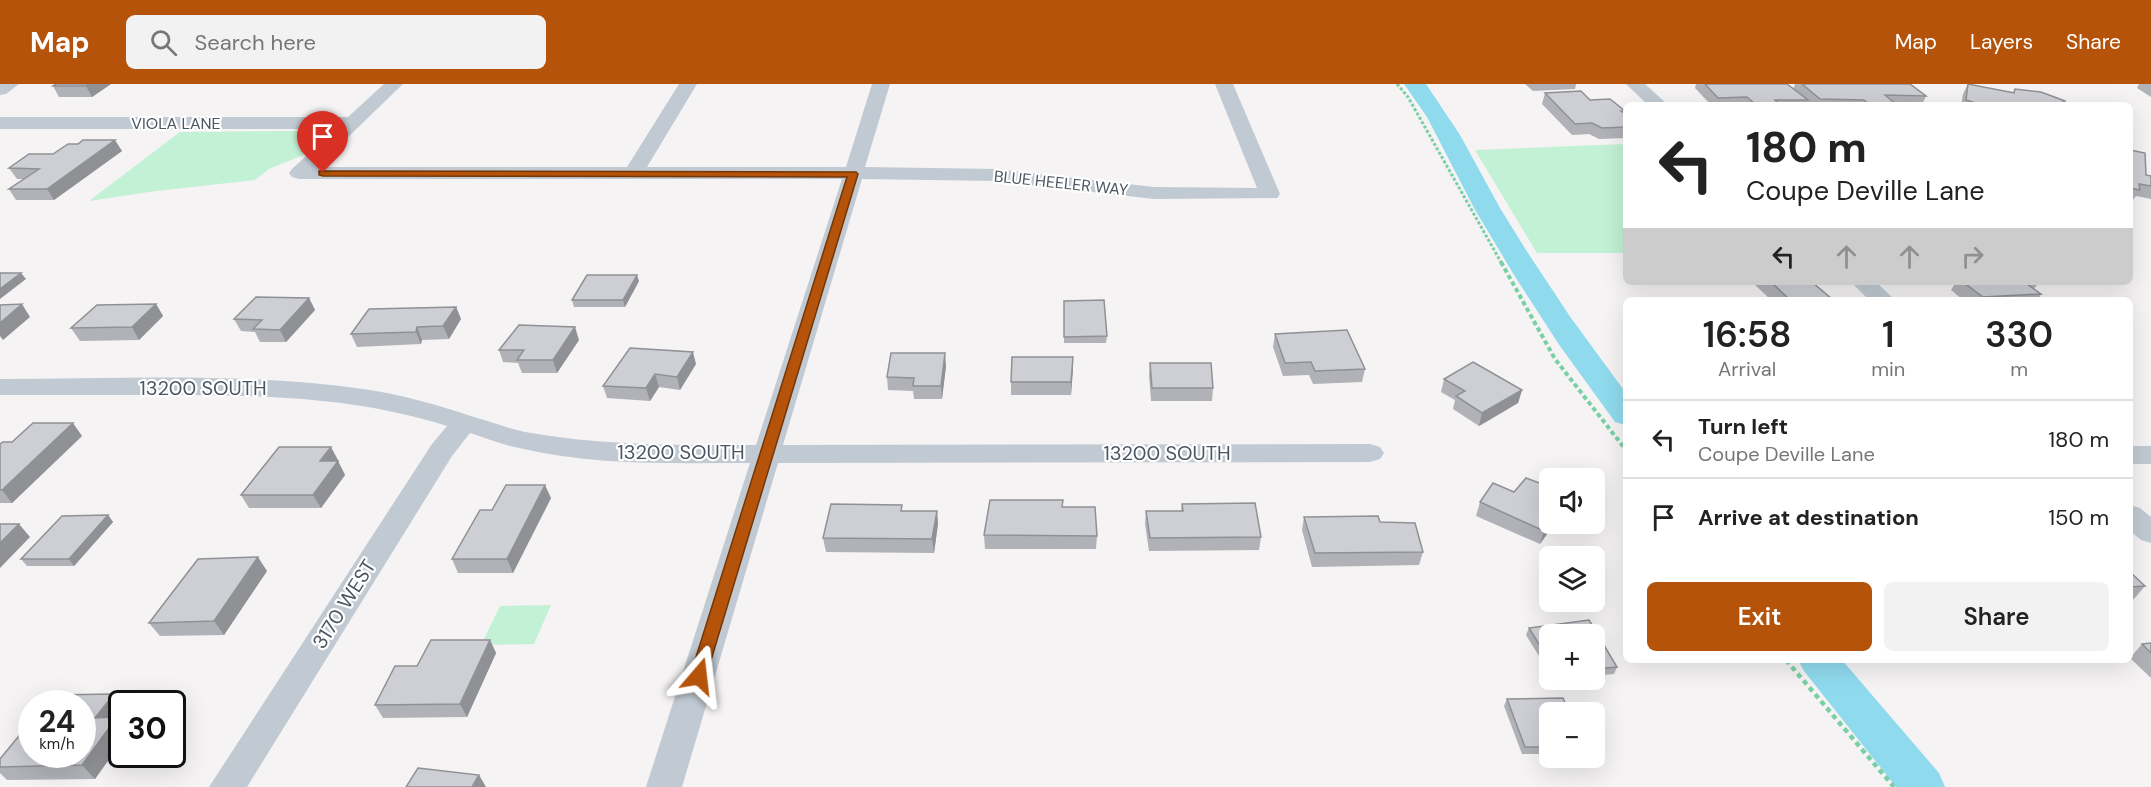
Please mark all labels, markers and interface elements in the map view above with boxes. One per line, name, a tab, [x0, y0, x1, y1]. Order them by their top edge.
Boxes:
search box	[126, 15, 546, 69]
text: Map	[30, 24, 90, 61]
icon: search	[147, 26, 180, 59]
text: Search here	[195, 28, 316, 57]
text: Map	[1895, 28, 1937, 56]
text: Layers	[1970, 28, 2033, 56]
text: Share	[2066, 28, 2121, 56]
pin	[297, 111, 348, 173]
street label: VIOLA LANE	[131, 113, 221, 134]
icon: arrive	[306, 120, 339, 153]
text: 180 m	[1746, 120, 1867, 175]
icon: left	[1647, 126, 1725, 204]
street label: BLUE HEELER WAY	[993, 166, 1129, 200]
text: Coupe Deville Lane	[1746, 173, 1985, 208]
icon: left	[1767, 240, 1800, 273]
icon: ahead	[1830, 240, 1863, 273]
icon: ahead	[1893, 240, 1926, 273]
icon: right	[1956, 240, 1989, 273]
text: 16:58	[1703, 311, 1791, 358]
text: 1	[1882, 311, 1894, 358]
text: 330	[1985, 311, 2053, 358]
text: Arrival	[1718, 356, 1776, 382]
text: min	[1871, 356, 1905, 382]
text: m	[2010, 356, 2028, 382]
street label: 13200 SOUTH	[139, 375, 267, 401]
text: Turn left	[1698, 412, 1788, 441]
icon: left	[1647, 423, 1680, 456]
text: 180 m	[2048, 425, 2109, 454]
street label: 13200 SOUTH	[617, 439, 745, 465]
street label: 13200 SOUTH	[1103, 440, 1231, 466]
text: Coupe Deville Lane	[1698, 441, 1875, 467]
map controls	[1539, 468, 1605, 768]
button: sound	[1539, 468, 1605, 534]
icon: arrive	[1647, 501, 1680, 534]
text: Arrive at destination	[1698, 503, 1919, 532]
text: 150 m	[2048, 503, 2109, 532]
button: layers	[1539, 546, 1605, 612]
street label: 3170 WEST	[306, 555, 382, 653]
button: Exit	[1647, 582, 1872, 651]
button: Share	[1884, 582, 2109, 651]
button: +	[1539, 624, 1605, 690]
position arrow	[667, 644, 731, 708]
speed limit sign: 30	[108, 690, 186, 768]
text: 24	[39, 702, 75, 741]
button: −	[1539, 702, 1605, 768]
text: km/h	[39, 734, 75, 754]

